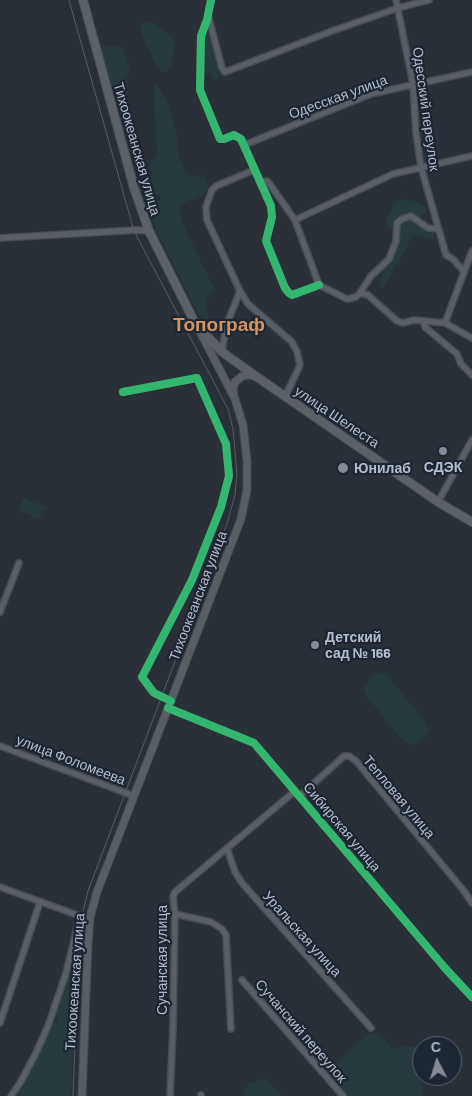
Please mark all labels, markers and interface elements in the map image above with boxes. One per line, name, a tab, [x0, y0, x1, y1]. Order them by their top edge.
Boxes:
street label: Одесский переулок	[409, 46, 443, 172]
street label: Одесская улица	[286, 71, 390, 123]
street label: Тихоокеанская улица	[110, 80, 164, 218]
district label: Топограф	[173, 314, 265, 336]
street label: улица Шелеста	[291, 383, 383, 451]
marker: СДЭК	[437, 445, 449, 457]
place label: СДЭК	[424, 459, 462, 475]
place label: Юнилаб	[354, 460, 411, 476]
marker: Юнилаб	[336, 461, 350, 475]
street label: Тихоокеанская улица	[165, 529, 231, 663]
place label: Детский сад № 166	[325, 629, 391, 662]
marker: Детский сад № 166	[309, 639, 321, 651]
street label: улица Фоломеева	[14, 731, 128, 789]
street label: Тепловая улица	[359, 752, 439, 842]
street label: Сибирская улица	[300, 779, 384, 875]
street label: Уральская улица	[259, 888, 345, 980]
street label: Сучанская улица	[154, 905, 170, 1015]
street label: Тихоокеанская улица	[62, 913, 88, 1051]
street label: Сучанский переулок	[252, 976, 350, 1086]
north arrow	[412, 1036, 462, 1086]
text: С	[430, 1038, 442, 1055]

